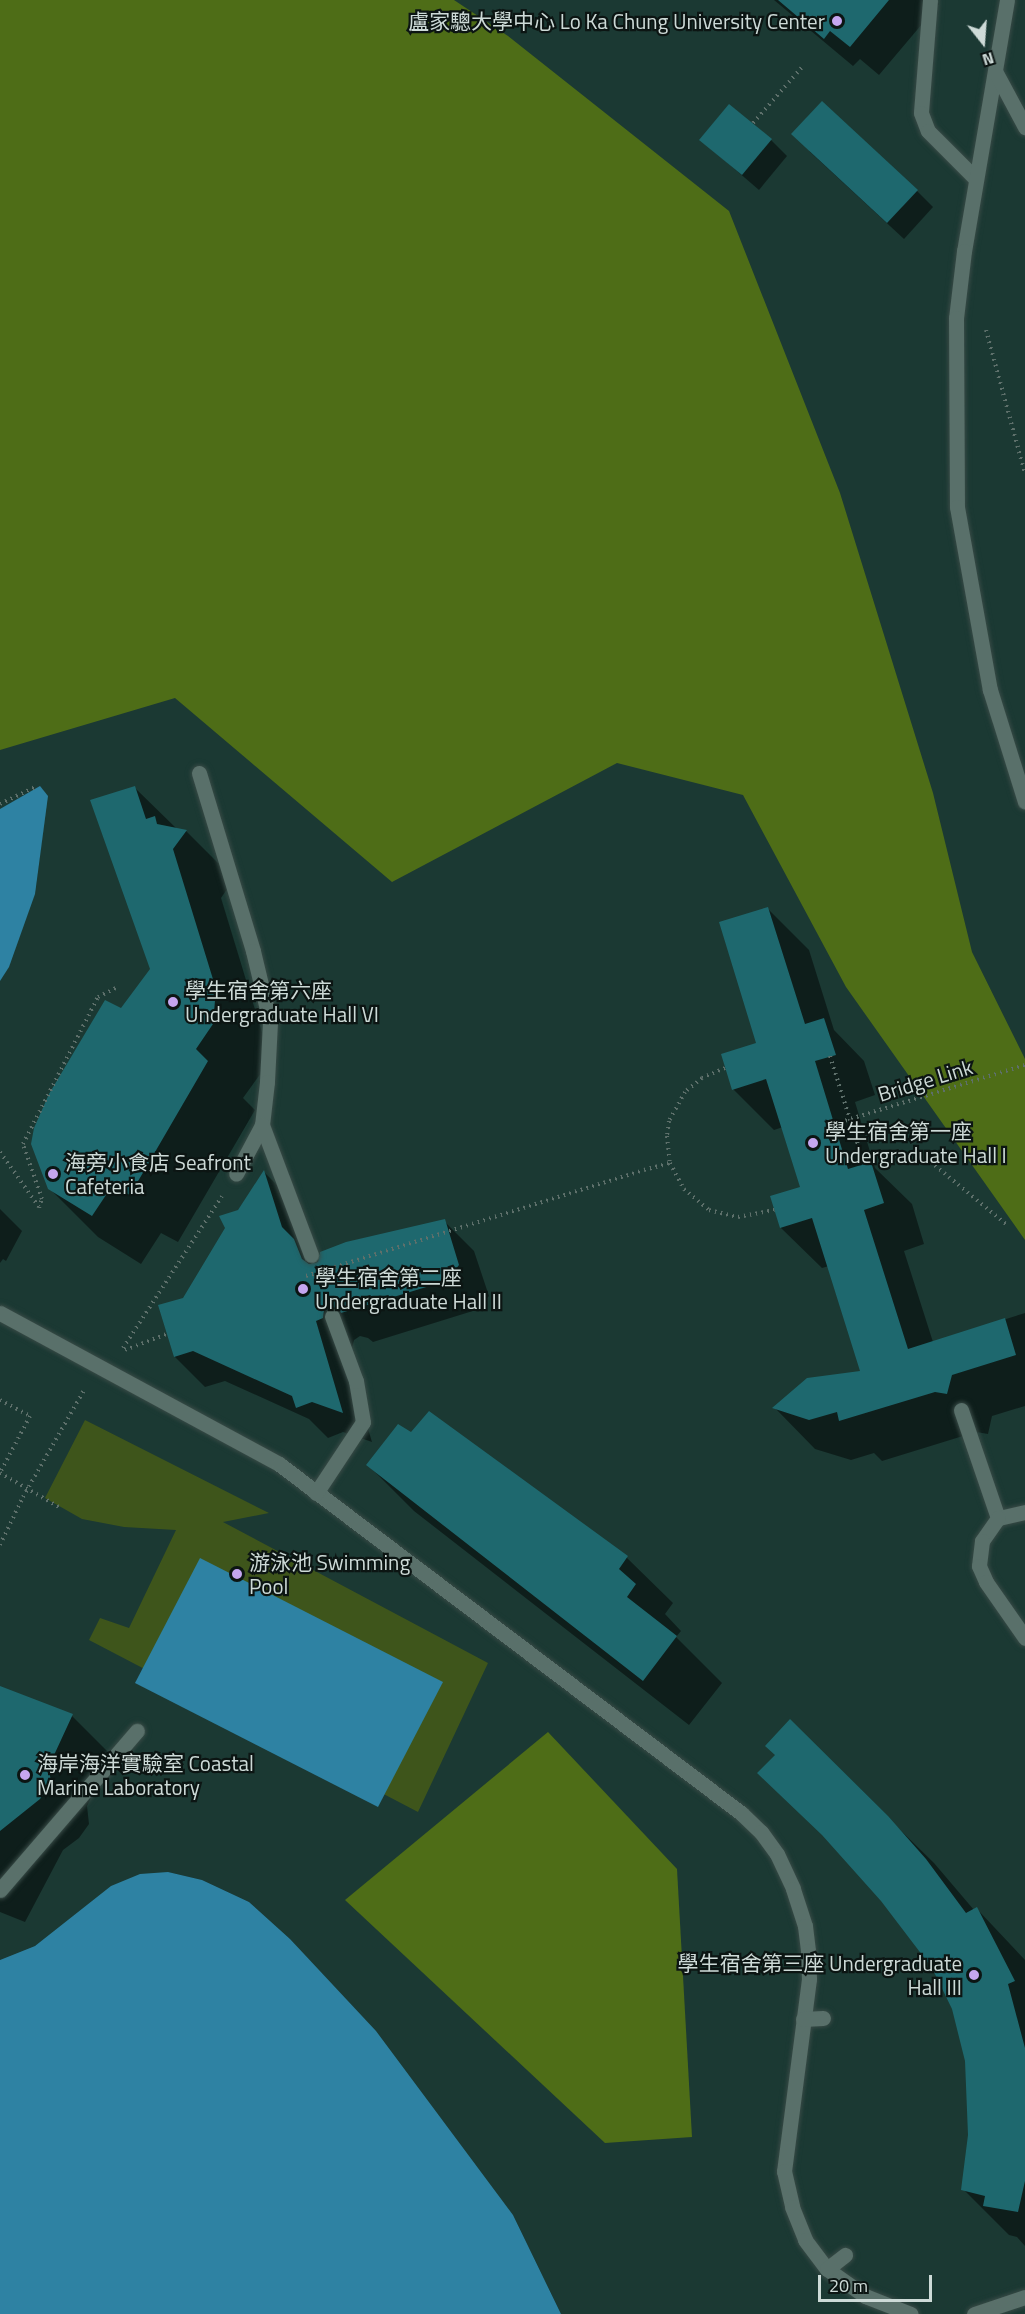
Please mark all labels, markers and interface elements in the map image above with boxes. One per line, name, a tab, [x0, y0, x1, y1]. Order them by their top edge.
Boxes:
place label: 盧家驄大學中心 Lo Ka Chung University Center	[408, 8, 825, 34]
north arrow	[953, 12, 1013, 72]
marker: 盧家驄大學中心 Lo Ka Chung University Center	[830, 14, 844, 28]
text: N	[979, 46, 997, 72]
place label: 學生宿舍第六座 Undergraduate Hall VI	[185, 977, 379, 1027]
marker: 學生宿舍第六座 Undergraduate Hall VI	[166, 995, 180, 1009]
street label: Bridge Link	[874, 1054, 976, 1106]
place label: 學生宿舍第一座 Undergraduate Hall I	[825, 1118, 1007, 1168]
marker: 學生宿舍第一座 Undergraduate Hall I	[806, 1136, 820, 1150]
place label: 海旁小食店 Seafront Cafeteria	[65, 1149, 251, 1199]
marker: 海旁小食店 Seafront Cafeteria	[46, 1167, 60, 1181]
place label: 學生宿舍第二座 Undergraduate Hall II	[315, 1264, 502, 1314]
marker: 學生宿舍第二座 Undergraduate Hall II	[296, 1282, 310, 1296]
place label: 游泳池 Swimming Pool	[249, 1549, 410, 1599]
marker: 游泳池 Swimming Pool	[230, 1567, 244, 1581]
place label: 海岸海洋實驗室 Coastal Marine Laboratory	[37, 1750, 254, 1800]
marker: 海岸海洋實驗室 Coastal Marine Laboratory	[18, 1768, 32, 1782]
place label: 學生宿舍第三座 Undergraduate Hall III	[677, 1950, 962, 2000]
marker: 學生宿舍第三座 Undergraduate Hall III	[967, 1968, 981, 1982]
scale bar	[821, 2263, 935, 2301]
text: 20 m	[829, 2272, 868, 2299]

